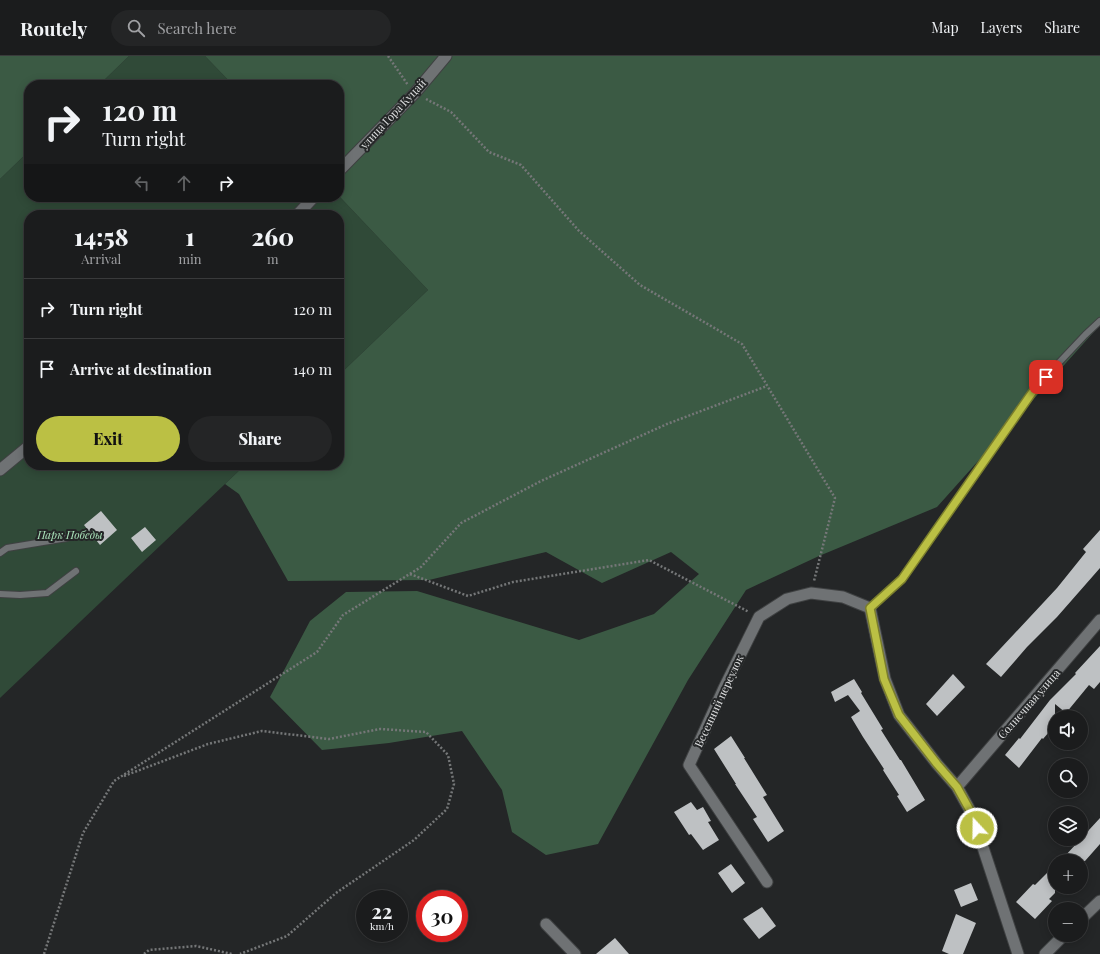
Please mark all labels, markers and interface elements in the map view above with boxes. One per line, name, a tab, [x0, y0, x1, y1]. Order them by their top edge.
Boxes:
search box	[111, 10, 391, 46]
text: Routely	[20, 15, 87, 41]
icon: search	[125, 17, 147, 39]
text: Search here	[157, 18, 237, 38]
text: Map	[931, 18, 959, 37]
text: Layers	[981, 18, 1022, 37]
text: Share	[1044, 18, 1080, 37]
street label: улица Гора Куцай	[356, 76, 429, 152]
text: 120 m	[102, 91, 177, 128]
icon: right	[36, 96, 88, 148]
text: Turn right	[102, 127, 185, 151]
icon: left	[131, 172, 153, 194]
icon: ahead	[173, 172, 195, 194]
icon: right	[215, 172, 237, 194]
text: 14:58	[74, 220, 128, 252]
text: 1	[185, 220, 195, 252]
text: 260	[251, 220, 294, 252]
text: Arrival	[81, 250, 121, 267]
text: min	[178, 250, 202, 267]
text: m	[267, 250, 279, 267]
icon: right	[36, 298, 58, 320]
text: Turn right	[70, 299, 143, 319]
text: 120 m	[293, 299, 332, 319]
icon: arrive	[36, 358, 58, 380]
text: Arrive at destination	[70, 359, 212, 379]
text: 140 m	[293, 359, 332, 379]
pin	[1029, 360, 1063, 394]
icon: arrive	[1035, 366, 1057, 388]
button: Exit	[36, 416, 180, 462]
button: Share	[188, 416, 332, 462]
park label: Парк Победы	[36, 527, 103, 542]
street label: Весенний переулок	[691, 652, 747, 749]
street label: Солнечная улица	[994, 665, 1063, 742]
map controls	[1048, 710, 1088, 942]
button: sound	[1048, 710, 1088, 750]
button: search	[1048, 758, 1088, 798]
button: layers	[1048, 806, 1088, 846]
position arrow	[956, 807, 998, 849]
button: +	[1048, 854, 1088, 894]
speed limit sign: 30	[416, 890, 468, 942]
text: 22	[372, 897, 392, 924]
button: −	[1048, 902, 1088, 942]
text: km/h	[370, 919, 394, 933]

